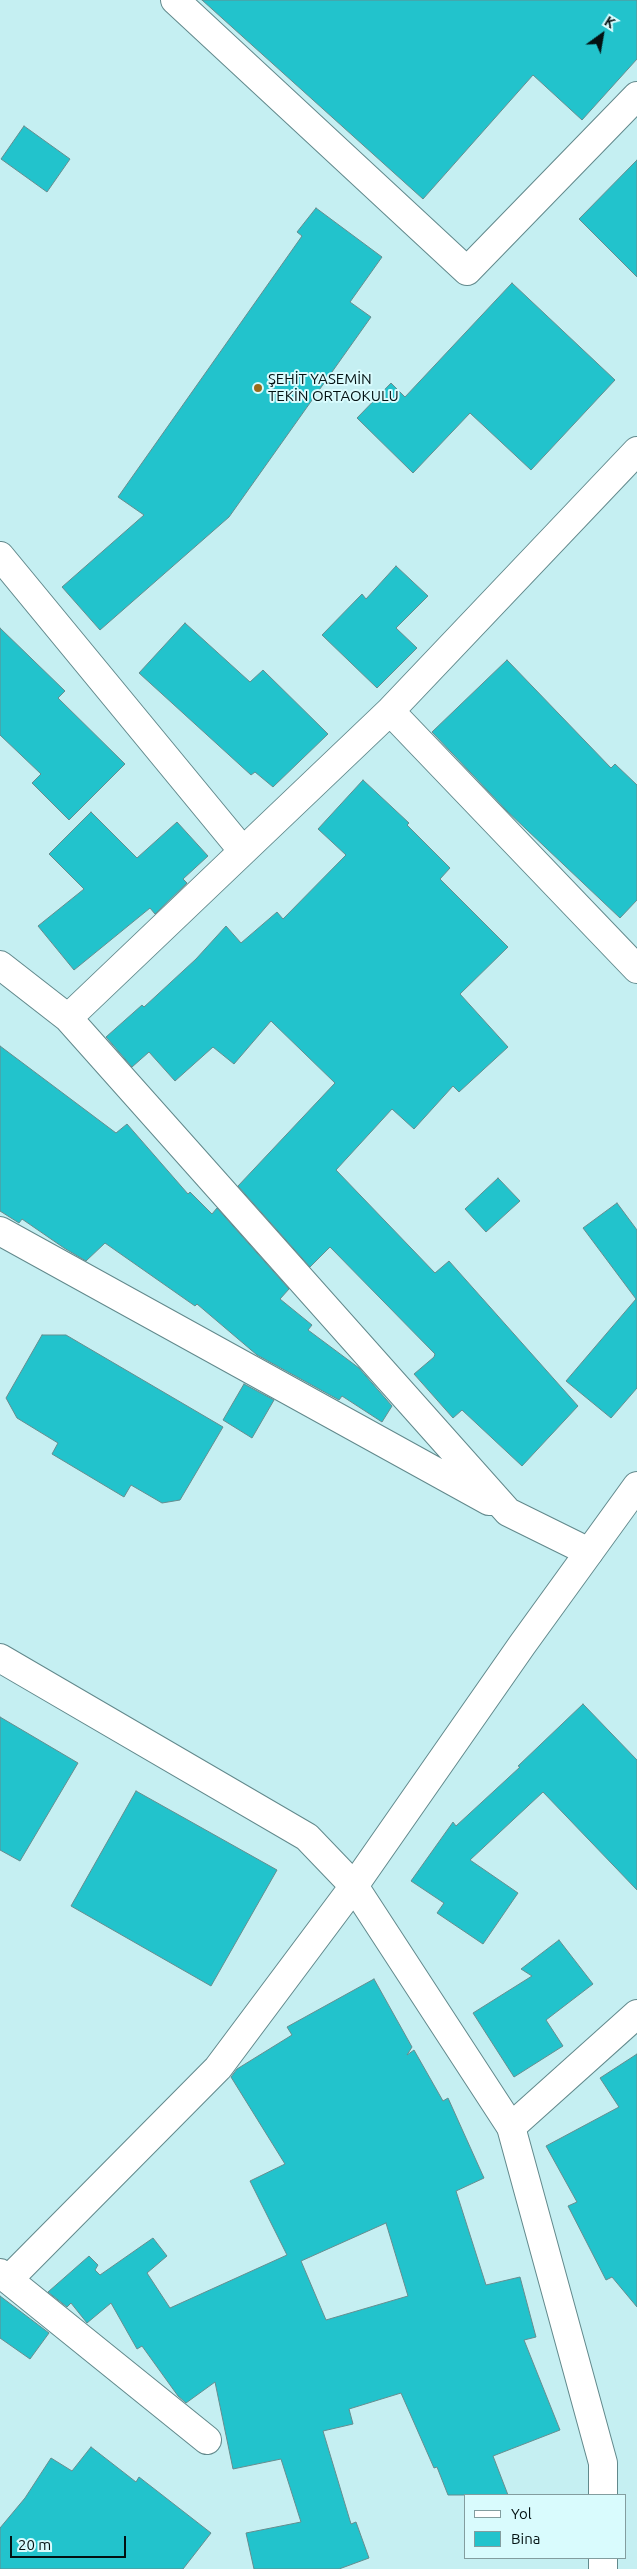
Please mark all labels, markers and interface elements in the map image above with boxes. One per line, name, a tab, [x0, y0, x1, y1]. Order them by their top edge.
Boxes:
north arrow	[577, 10, 627, 60]
text: K	[602, 13, 618, 32]
place label: ŞEHİT YASEMİN TEKİN ORTAOKULU	[268, 370, 399, 405]
marker: ŞEHİT YASEMİN TEKİN ORTAOKULU	[252, 382, 264, 394]
legend	[464, 2494, 627, 2559]
text: Yol	[511, 2505, 532, 2522]
scale bar	[12, 2526, 129, 2558]
text: Bina	[511, 2530, 540, 2547]
text: 20 m	[18, 2536, 51, 2553]

